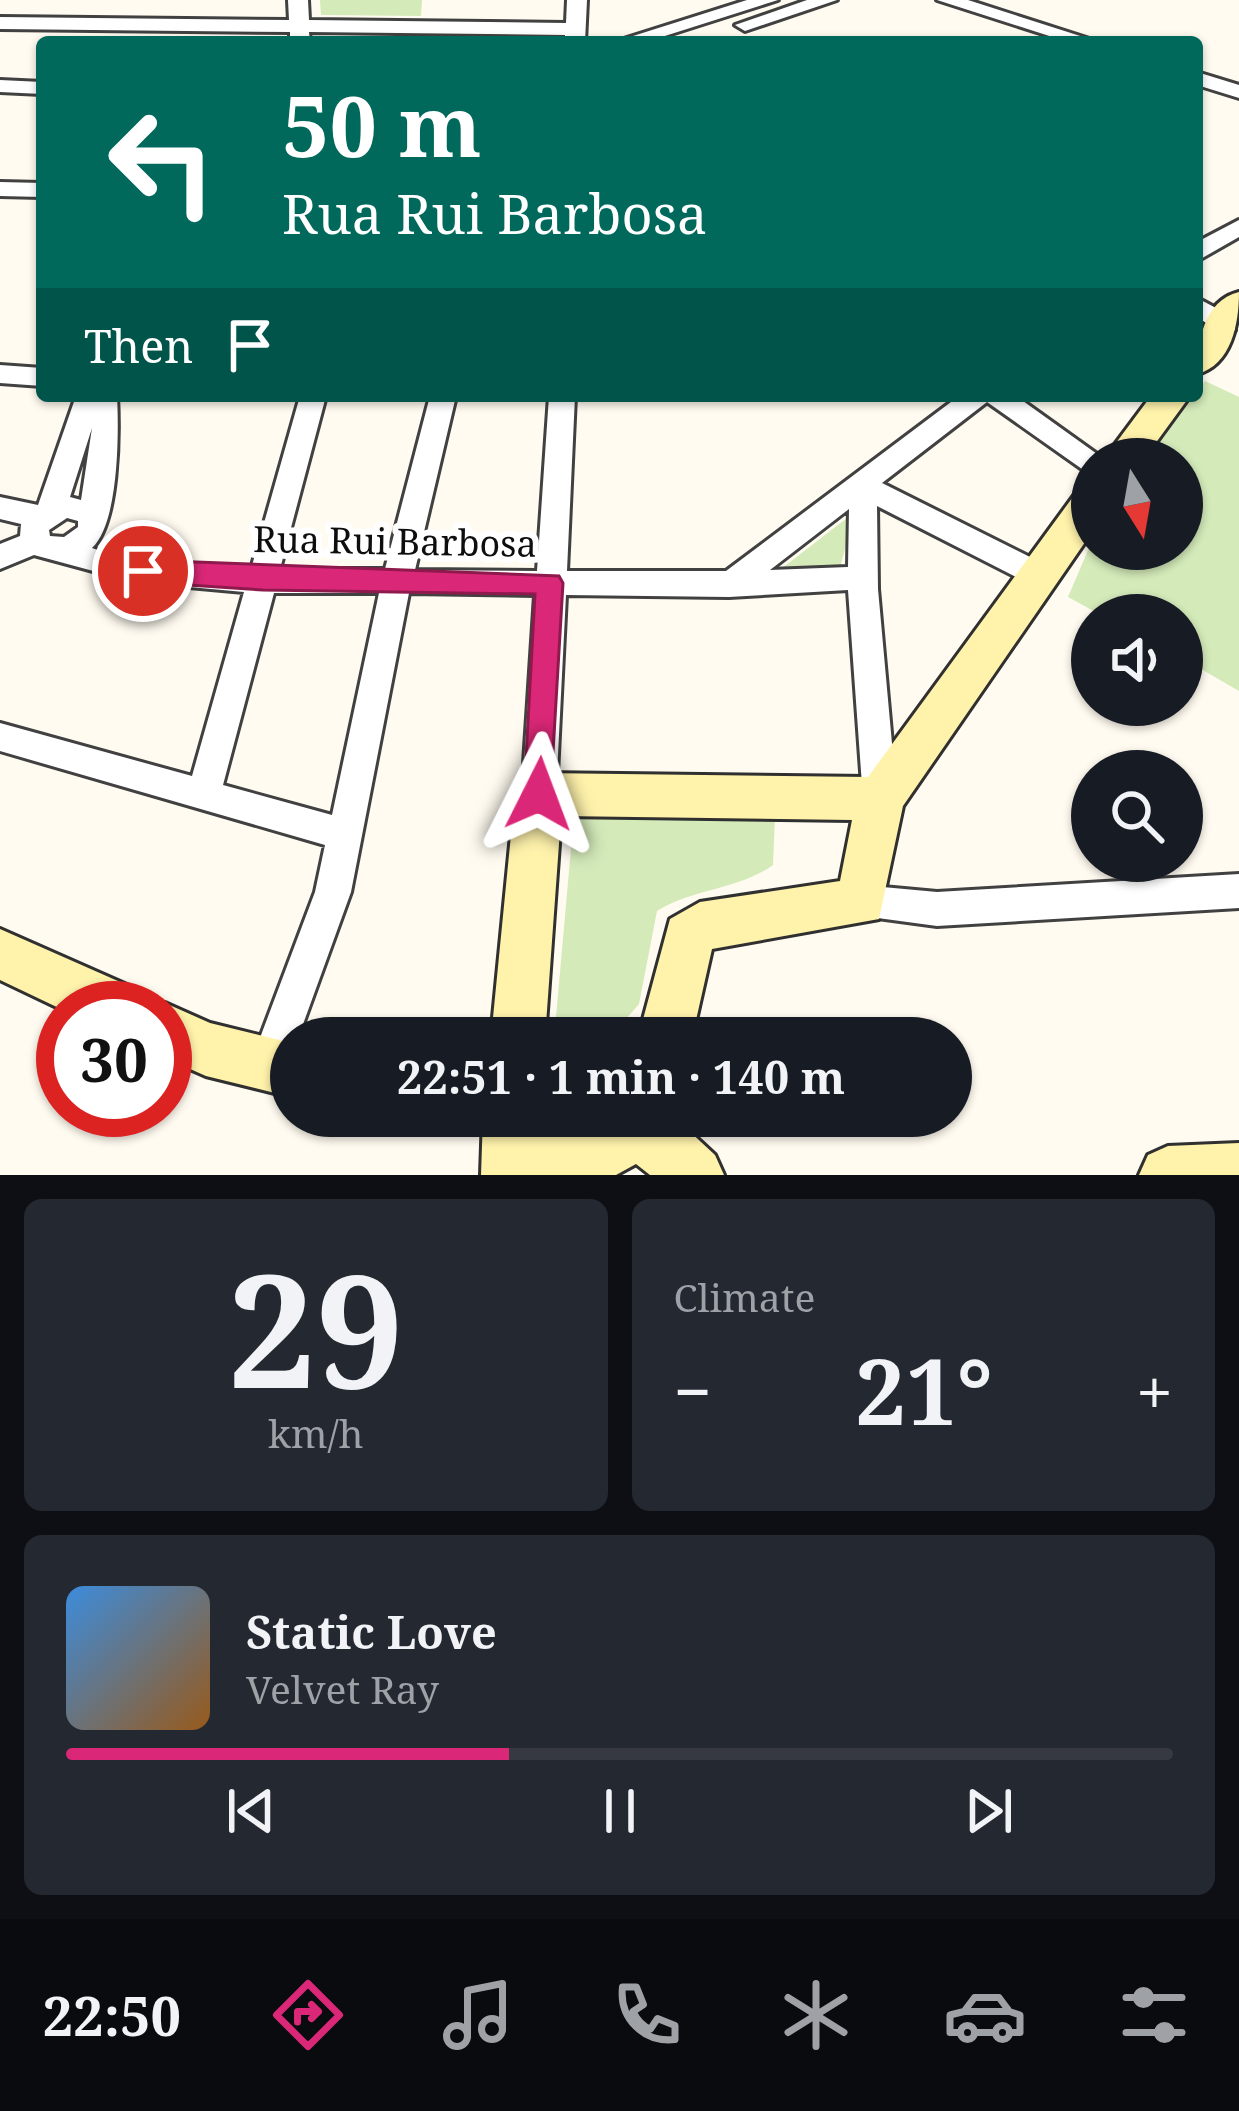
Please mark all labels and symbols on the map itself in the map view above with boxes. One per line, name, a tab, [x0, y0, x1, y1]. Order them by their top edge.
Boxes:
north arrow	[1071, 438, 1203, 570]
street label: Rua Rui Barbosa	[253, 514, 537, 568]
pin	[92, 520, 194, 622]
position arrow	[476, 731, 602, 857]
speed limit sign: 30	[36, 981, 192, 1137]

